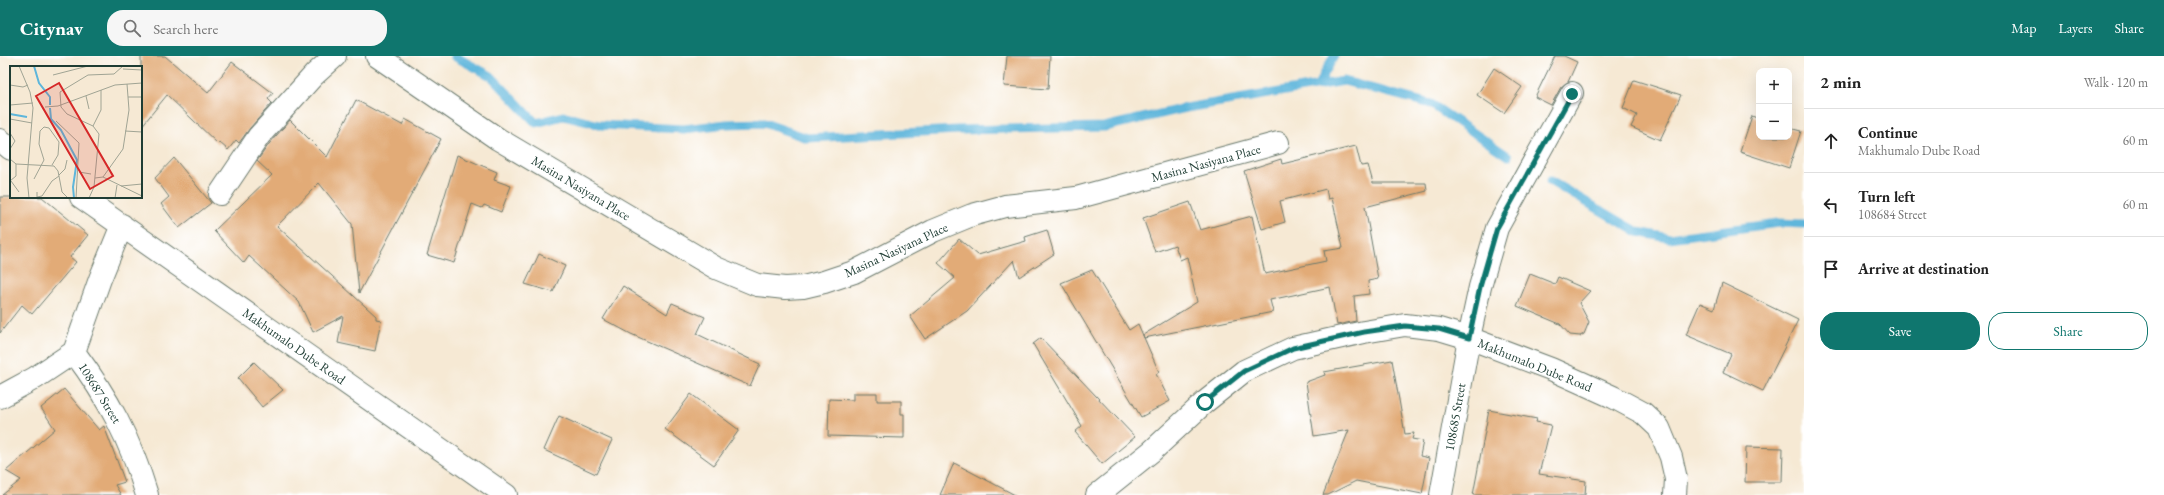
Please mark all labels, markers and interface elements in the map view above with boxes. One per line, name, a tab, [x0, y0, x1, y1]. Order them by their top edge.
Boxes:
search box	[107, 10, 387, 46]
text: Citynav	[20, 16, 83, 41]
icon: search	[121, 17, 143, 39]
text: Search here	[153, 19, 218, 38]
text: Map	[2011, 19, 2036, 37]
text: Layers	[2058, 19, 2093, 37]
text: Share	[2115, 19, 2144, 37]
inset map	[10, 66, 142, 198]
map controls	[1756, 68, 1792, 140]
button: +	[1756, 68, 1792, 104]
text: 2 min	[1820, 71, 1861, 93]
text: Walk · 120 m	[2084, 74, 2148, 91]
route end	[1563, 85, 1581, 103]
button: −	[1756, 104, 1792, 140]
text: Continue	[1858, 123, 1918, 142]
icon: ahead	[1820, 130, 1842, 152]
text: 60 m	[2123, 132, 2148, 149]
street label: Masina Nasiyana Place	[1149, 140, 1263, 186]
text: Makhumalo Dube Road	[1858, 142, 1980, 159]
street label: Masina Nasiyana Place	[528, 152, 634, 224]
text: Turn left	[1858, 187, 1915, 206]
icon: left	[1820, 194, 1842, 216]
text: 60 m	[2123, 196, 2148, 213]
text: 108684 Street	[1858, 206, 1927, 223]
street label: Masina Nasiyana Place	[841, 219, 951, 281]
icon: arrive	[1820, 258, 1842, 280]
text: Arrive at destination	[1858, 259, 1989, 278]
street label: Makhumalo Dube Road	[239, 304, 349, 388]
button: Save	[1820, 312, 1980, 350]
button: Share	[1988, 312, 2148, 350]
street label: Makhumalo Dube Road	[1475, 334, 1595, 396]
street label: 108687 Street	[75, 359, 125, 427]
street label: 108685 Street	[1441, 382, 1469, 452]
route start	[1196, 393, 1214, 411]

